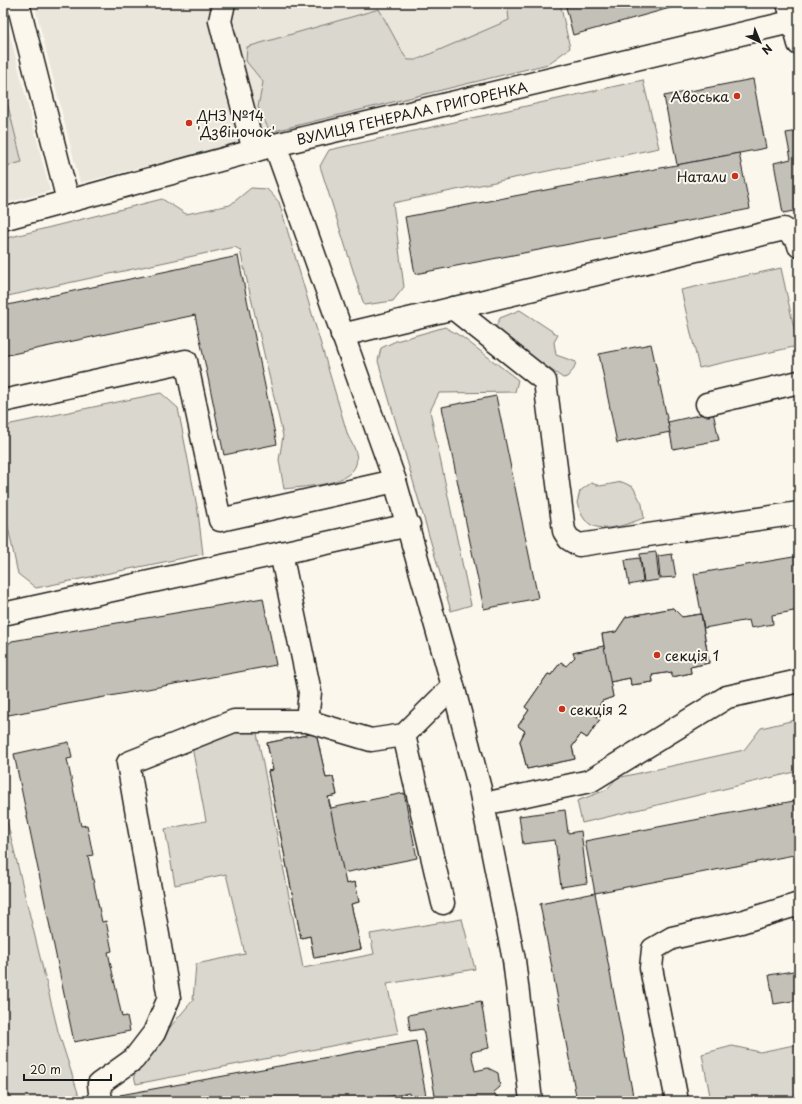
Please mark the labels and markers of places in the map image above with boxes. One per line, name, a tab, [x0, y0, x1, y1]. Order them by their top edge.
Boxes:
place label: Авоська	[671, 86, 729, 107]
marker: Авоська	[732, 91, 742, 101]
place label: ДНЗ №14 'Дзвіночок'	[196, 105, 275, 142]
marker: ДНЗ №14 'Дзвіночок'	[184, 118, 194, 128]
place label: Натали	[677, 166, 727, 187]
marker: Натали	[730, 171, 740, 181]
place label: секція 1	[665, 645, 719, 666]
marker: секція 1	[652, 650, 662, 660]
place label: секція 2	[570, 699, 628, 720]
marker: секція 2	[557, 704, 567, 714]

